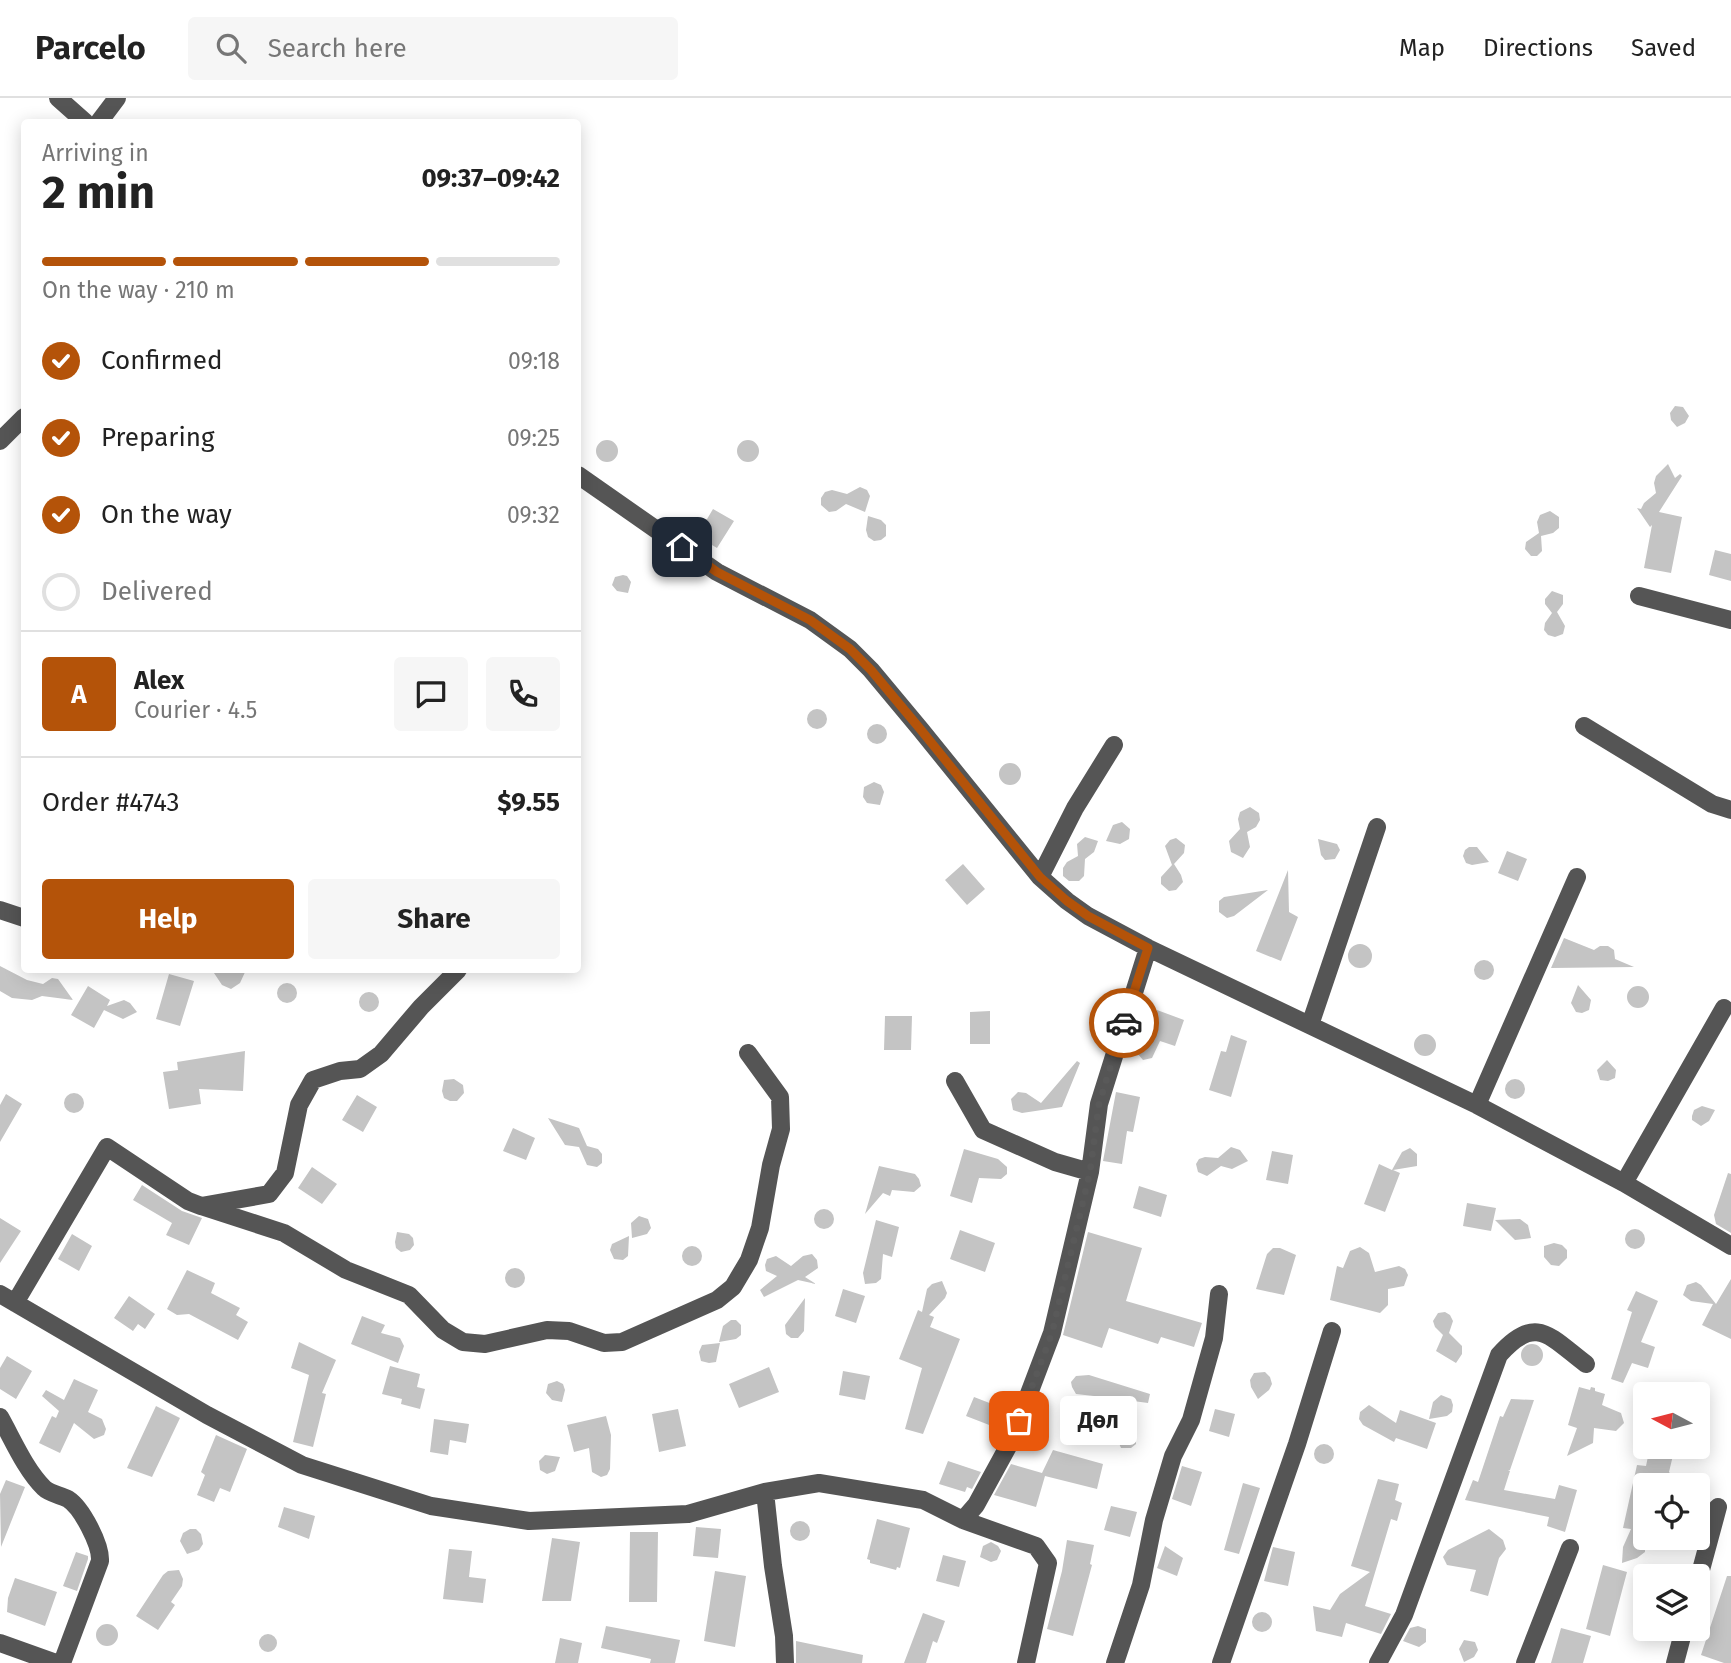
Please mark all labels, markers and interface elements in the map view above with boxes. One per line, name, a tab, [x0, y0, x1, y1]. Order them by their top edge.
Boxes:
search box	[188, 17, 678, 80]
text: Parcelo	[35, 28, 146, 68]
icon: search	[212, 29, 250, 67]
text: Search here	[268, 33, 407, 64]
text: Map	[1399, 34, 1445, 62]
text: Directions	[1483, 34, 1593, 62]
text: Saved	[1631, 34, 1696, 62]
text: Arriving in	[42, 139, 149, 167]
text: 09:37–09:42	[422, 163, 560, 194]
text: 2 min	[42, 165, 155, 220]
text: On the way · 210 m	[42, 276, 235, 304]
icon: check	[42, 342, 80, 380]
text: Confirmed	[101, 345, 222, 376]
text: 09:18	[508, 347, 560, 375]
icon: check	[42, 419, 80, 457]
text: Preparing	[101, 422, 214, 453]
text: 09:25	[507, 424, 560, 452]
icon: check	[42, 496, 80, 534]
text: On the way	[101, 499, 232, 530]
text: 09:32	[507, 501, 560, 529]
pin	[652, 517, 712, 577]
icon: home	[663, 528, 701, 566]
text: Delivered	[101, 576, 213, 607]
button: chat	[394, 657, 468, 731]
button: phone	[486, 657, 560, 731]
text: Alex	[134, 665, 184, 696]
text: A	[71, 679, 87, 710]
text: Courier · 4.5	[134, 696, 257, 724]
text: Order #4743	[42, 787, 179, 818]
text: $9.55	[497, 787, 560, 818]
button: Help	[42, 879, 294, 959]
button: Share	[308, 879, 560, 959]
courier	[1089, 988, 1159, 1058]
icon: car	[1105, 1004, 1143, 1042]
north arrow	[1633, 1382, 1710, 1460]
map controls	[1633, 1382, 1710, 1641]
pin	[989, 1391, 1049, 1451]
callout: Дөл	[1061, 1396, 1138, 1446]
icon: bag	[1000, 1402, 1038, 1440]
text: Дөл	[1078, 1406, 1119, 1434]
button: locate	[1633, 1473, 1710, 1550]
button: layers	[1633, 1564, 1710, 1641]

